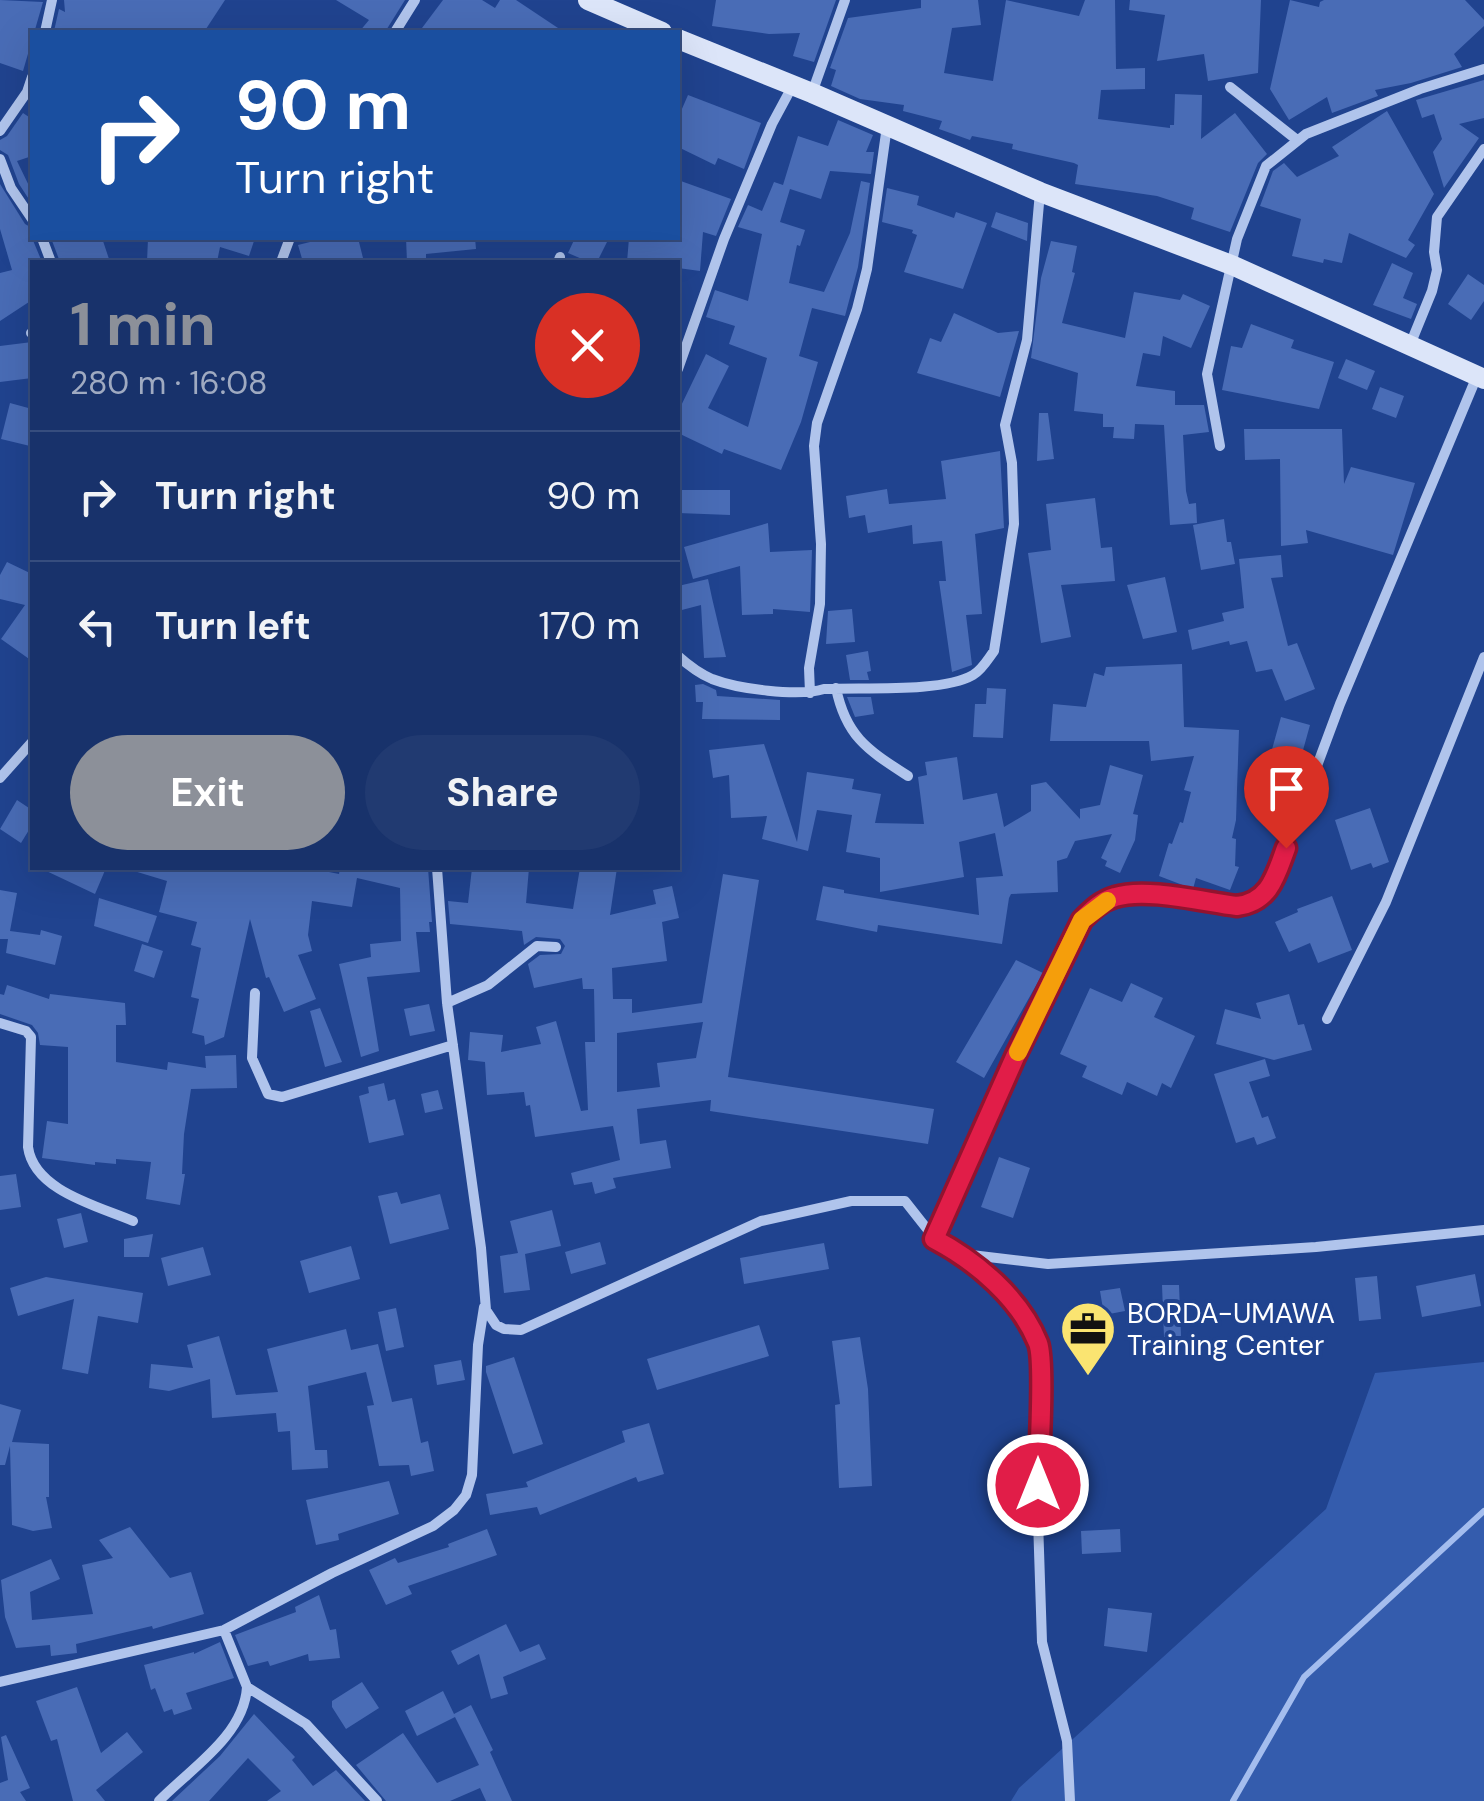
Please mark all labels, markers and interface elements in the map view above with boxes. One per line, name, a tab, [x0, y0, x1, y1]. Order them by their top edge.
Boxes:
text: 90 m	[235, 60, 411, 151]
icon: right	[70, 70, 200, 200]
text: Turn right	[235, 148, 434, 207]
text: 1 min	[70, 285, 216, 364]
button: close	[535, 293, 640, 398]
text: 280 m · 16:08	[70, 362, 268, 404]
icon: right	[70, 469, 125, 524]
text: Turn right	[155, 471, 336, 521]
text: 90 m	[546, 471, 640, 521]
icon: left	[70, 599, 125, 654]
text: Turn left	[155, 601, 311, 651]
text: 170 m	[538, 601, 640, 651]
button: Exit	[70, 735, 345, 850]
button: Share	[365, 735, 640, 850]
pin	[1244, 746, 1329, 849]
icon: arrive	[1259, 761, 1314, 816]
place label: BORDA-UMAWA Training Center	[1127, 1295, 1335, 1364]
office icon: BORDA-UMAWA Training Center	[1058, 1299, 1118, 1378]
position arrow	[986, 1433, 1090, 1537]

